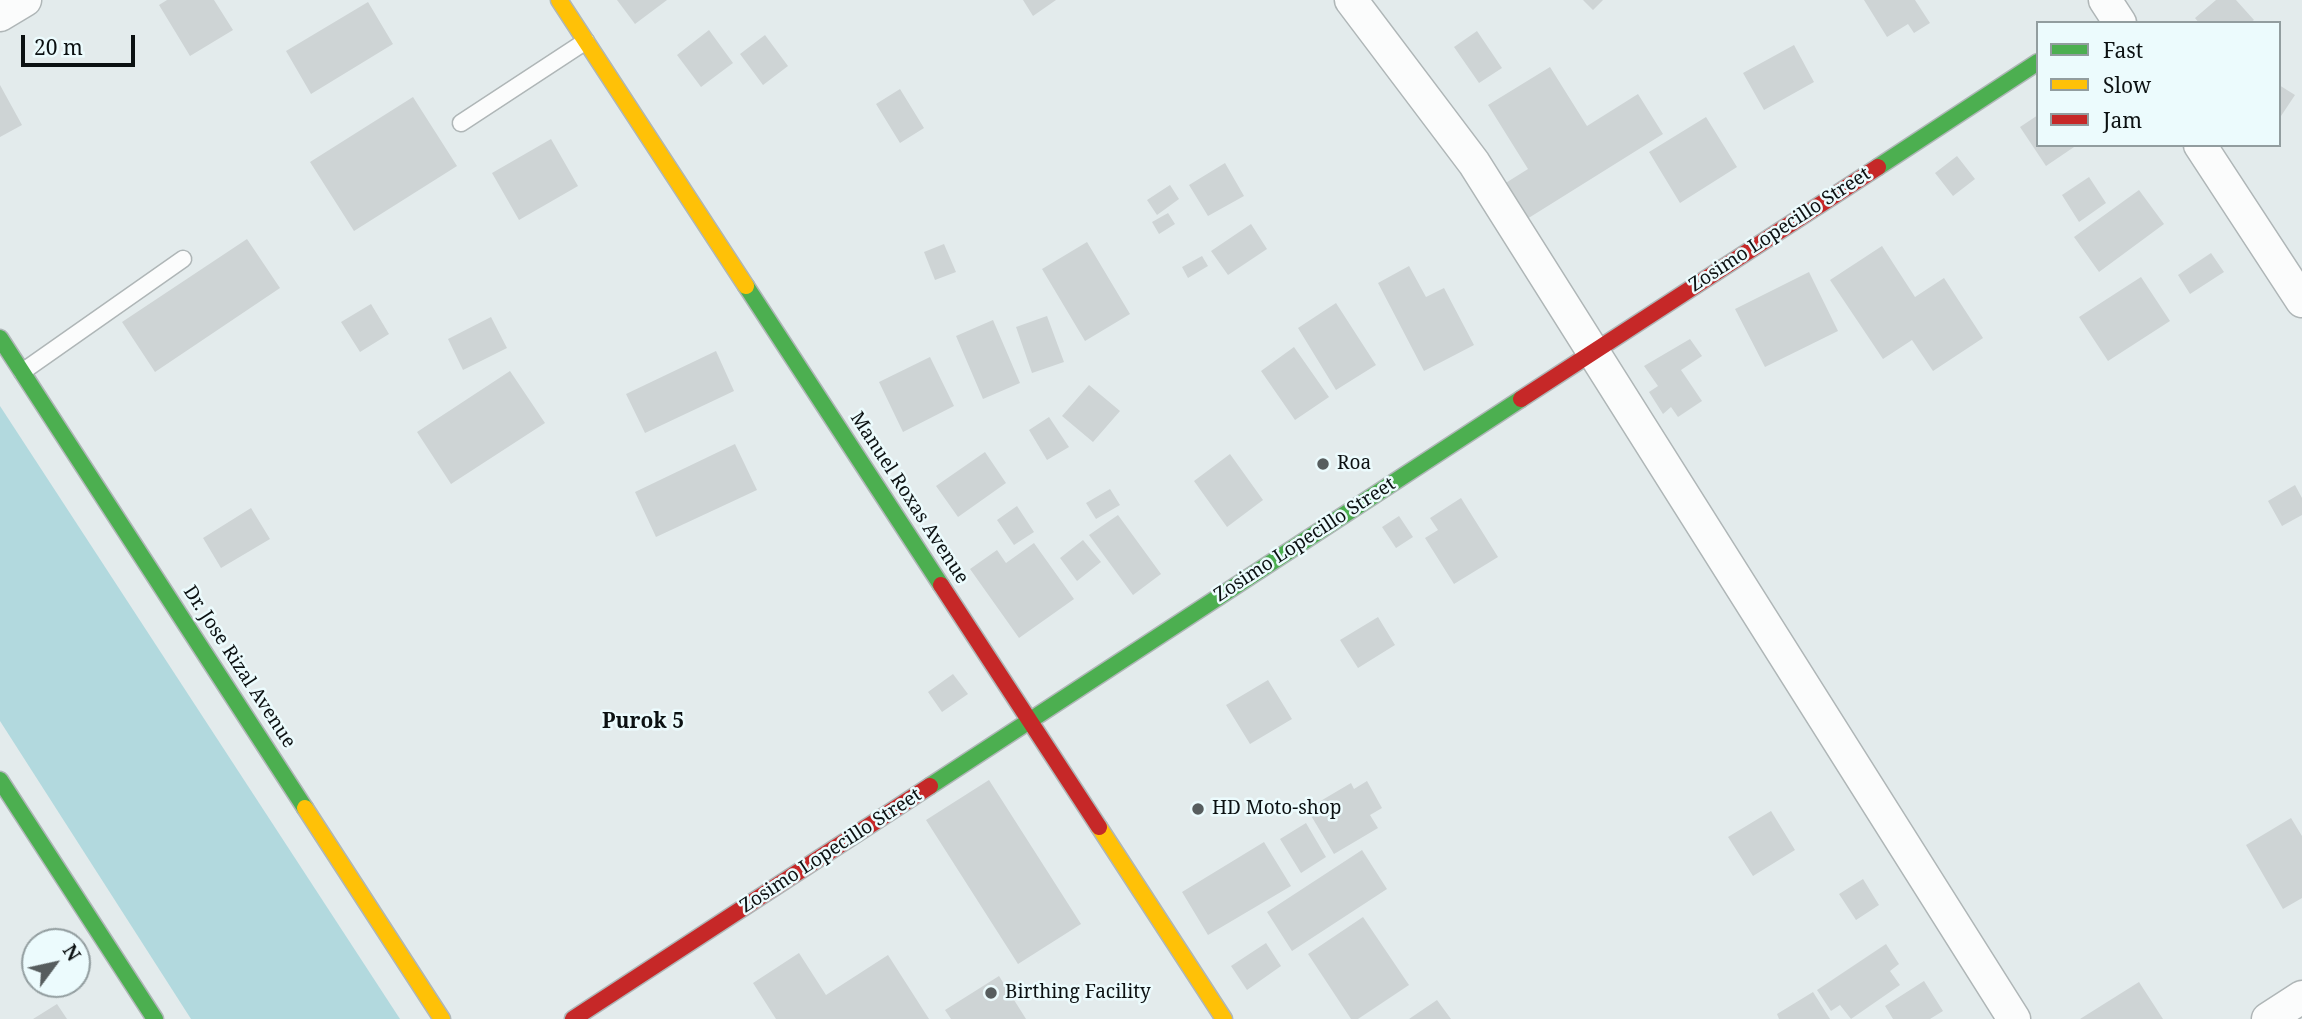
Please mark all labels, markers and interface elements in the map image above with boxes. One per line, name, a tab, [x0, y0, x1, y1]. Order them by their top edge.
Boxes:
scale bar	[24, 21, 138, 65]
legend	[2036, 21, 2281, 147]
text: 20 m	[34, 33, 83, 61]
text: Fast	[2103, 36, 2143, 64]
text: Slow	[2103, 71, 2151, 99]
text: Jam	[2103, 106, 2142, 134]
street label: Zosimo Lopecillo Street	[1685, 163, 1875, 297]
street label: Manuel Roxas Avenue	[845, 408, 973, 588]
place label: Roa	[1337, 453, 1371, 475]
marker: Roa	[1315, 456, 1331, 472]
street label: Zosimo Lopecillo Street	[1210, 473, 1400, 607]
street label: Dr. Jose Rizal Avenue	[178, 581, 300, 753]
district label: Purok 5	[602, 709, 684, 735]
street label: Zosimo Lopecillo Street	[736, 784, 926, 918]
place label: HD Moto-shop	[1212, 798, 1341, 820]
marker: HD Moto-shop	[1190, 801, 1206, 817]
north arrow	[21, 928, 91, 998]
text: N	[57, 939, 87, 966]
place label: Birthing Facility	[1005, 982, 1151, 1004]
marker: Birthing Facility	[983, 985, 999, 1001]

